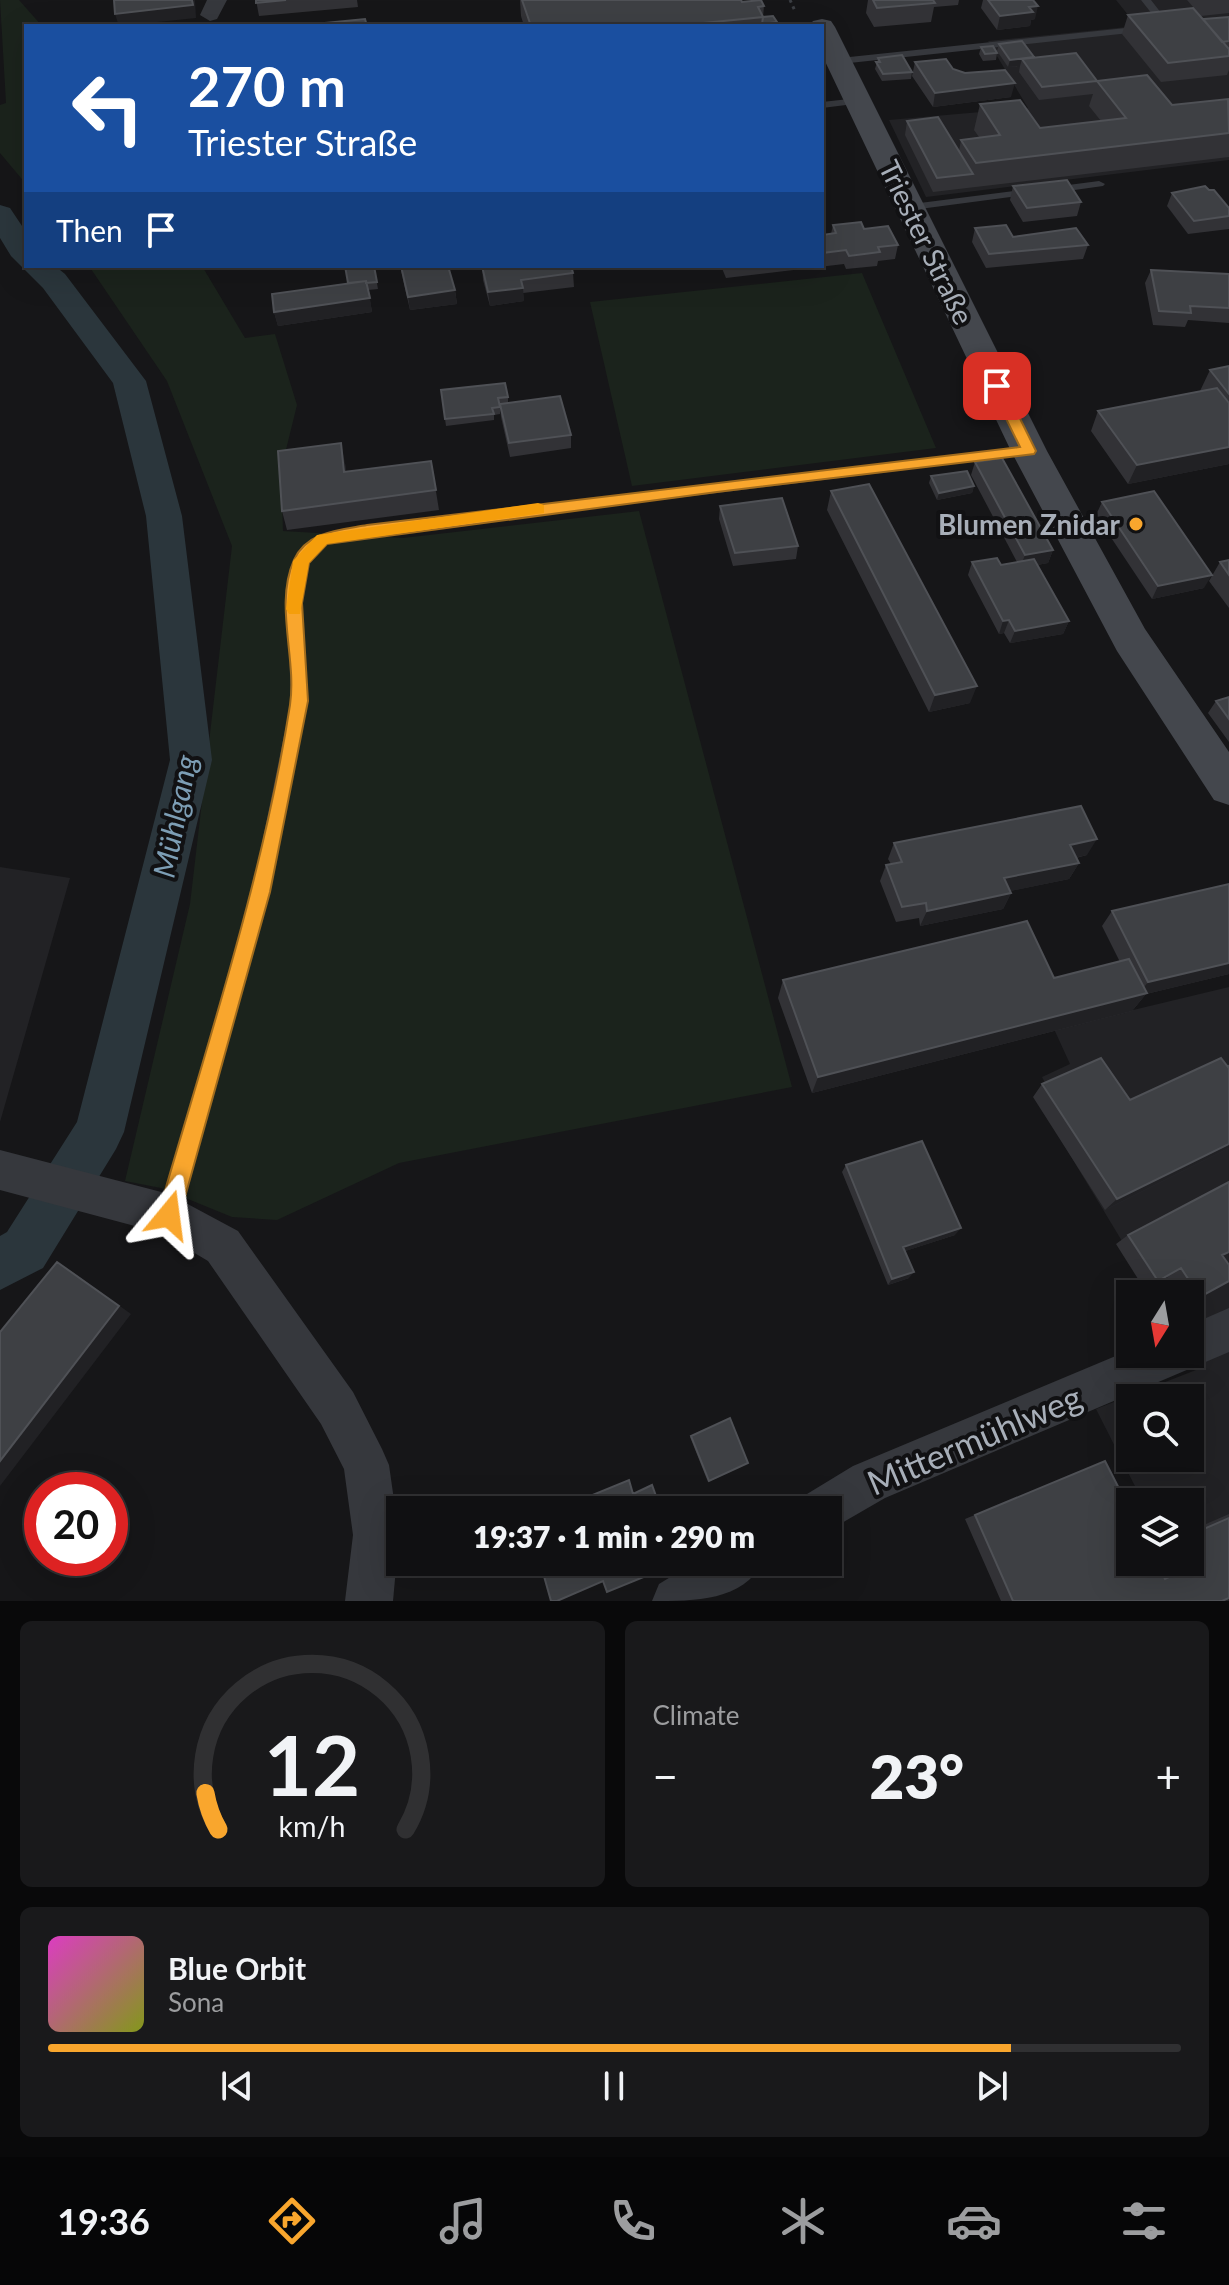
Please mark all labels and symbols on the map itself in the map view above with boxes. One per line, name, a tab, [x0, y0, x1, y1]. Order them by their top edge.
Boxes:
street label: Triester Straße	[873, 154, 981, 330]
pin	[963, 352, 1031, 420]
place label: Blumen Znidar	[938, 507, 1121, 541]
marker: Blumen Znidar	[1127, 515, 1145, 533]
water label: Mühlgang	[145, 751, 204, 880]
position arrow	[127, 1173, 211, 1257]
north arrow	[1116, 1280, 1204, 1368]
street label: Mittermühlweg	[861, 1375, 1087, 1503]
speed limit sign: 20	[24, 1472, 128, 1576]

